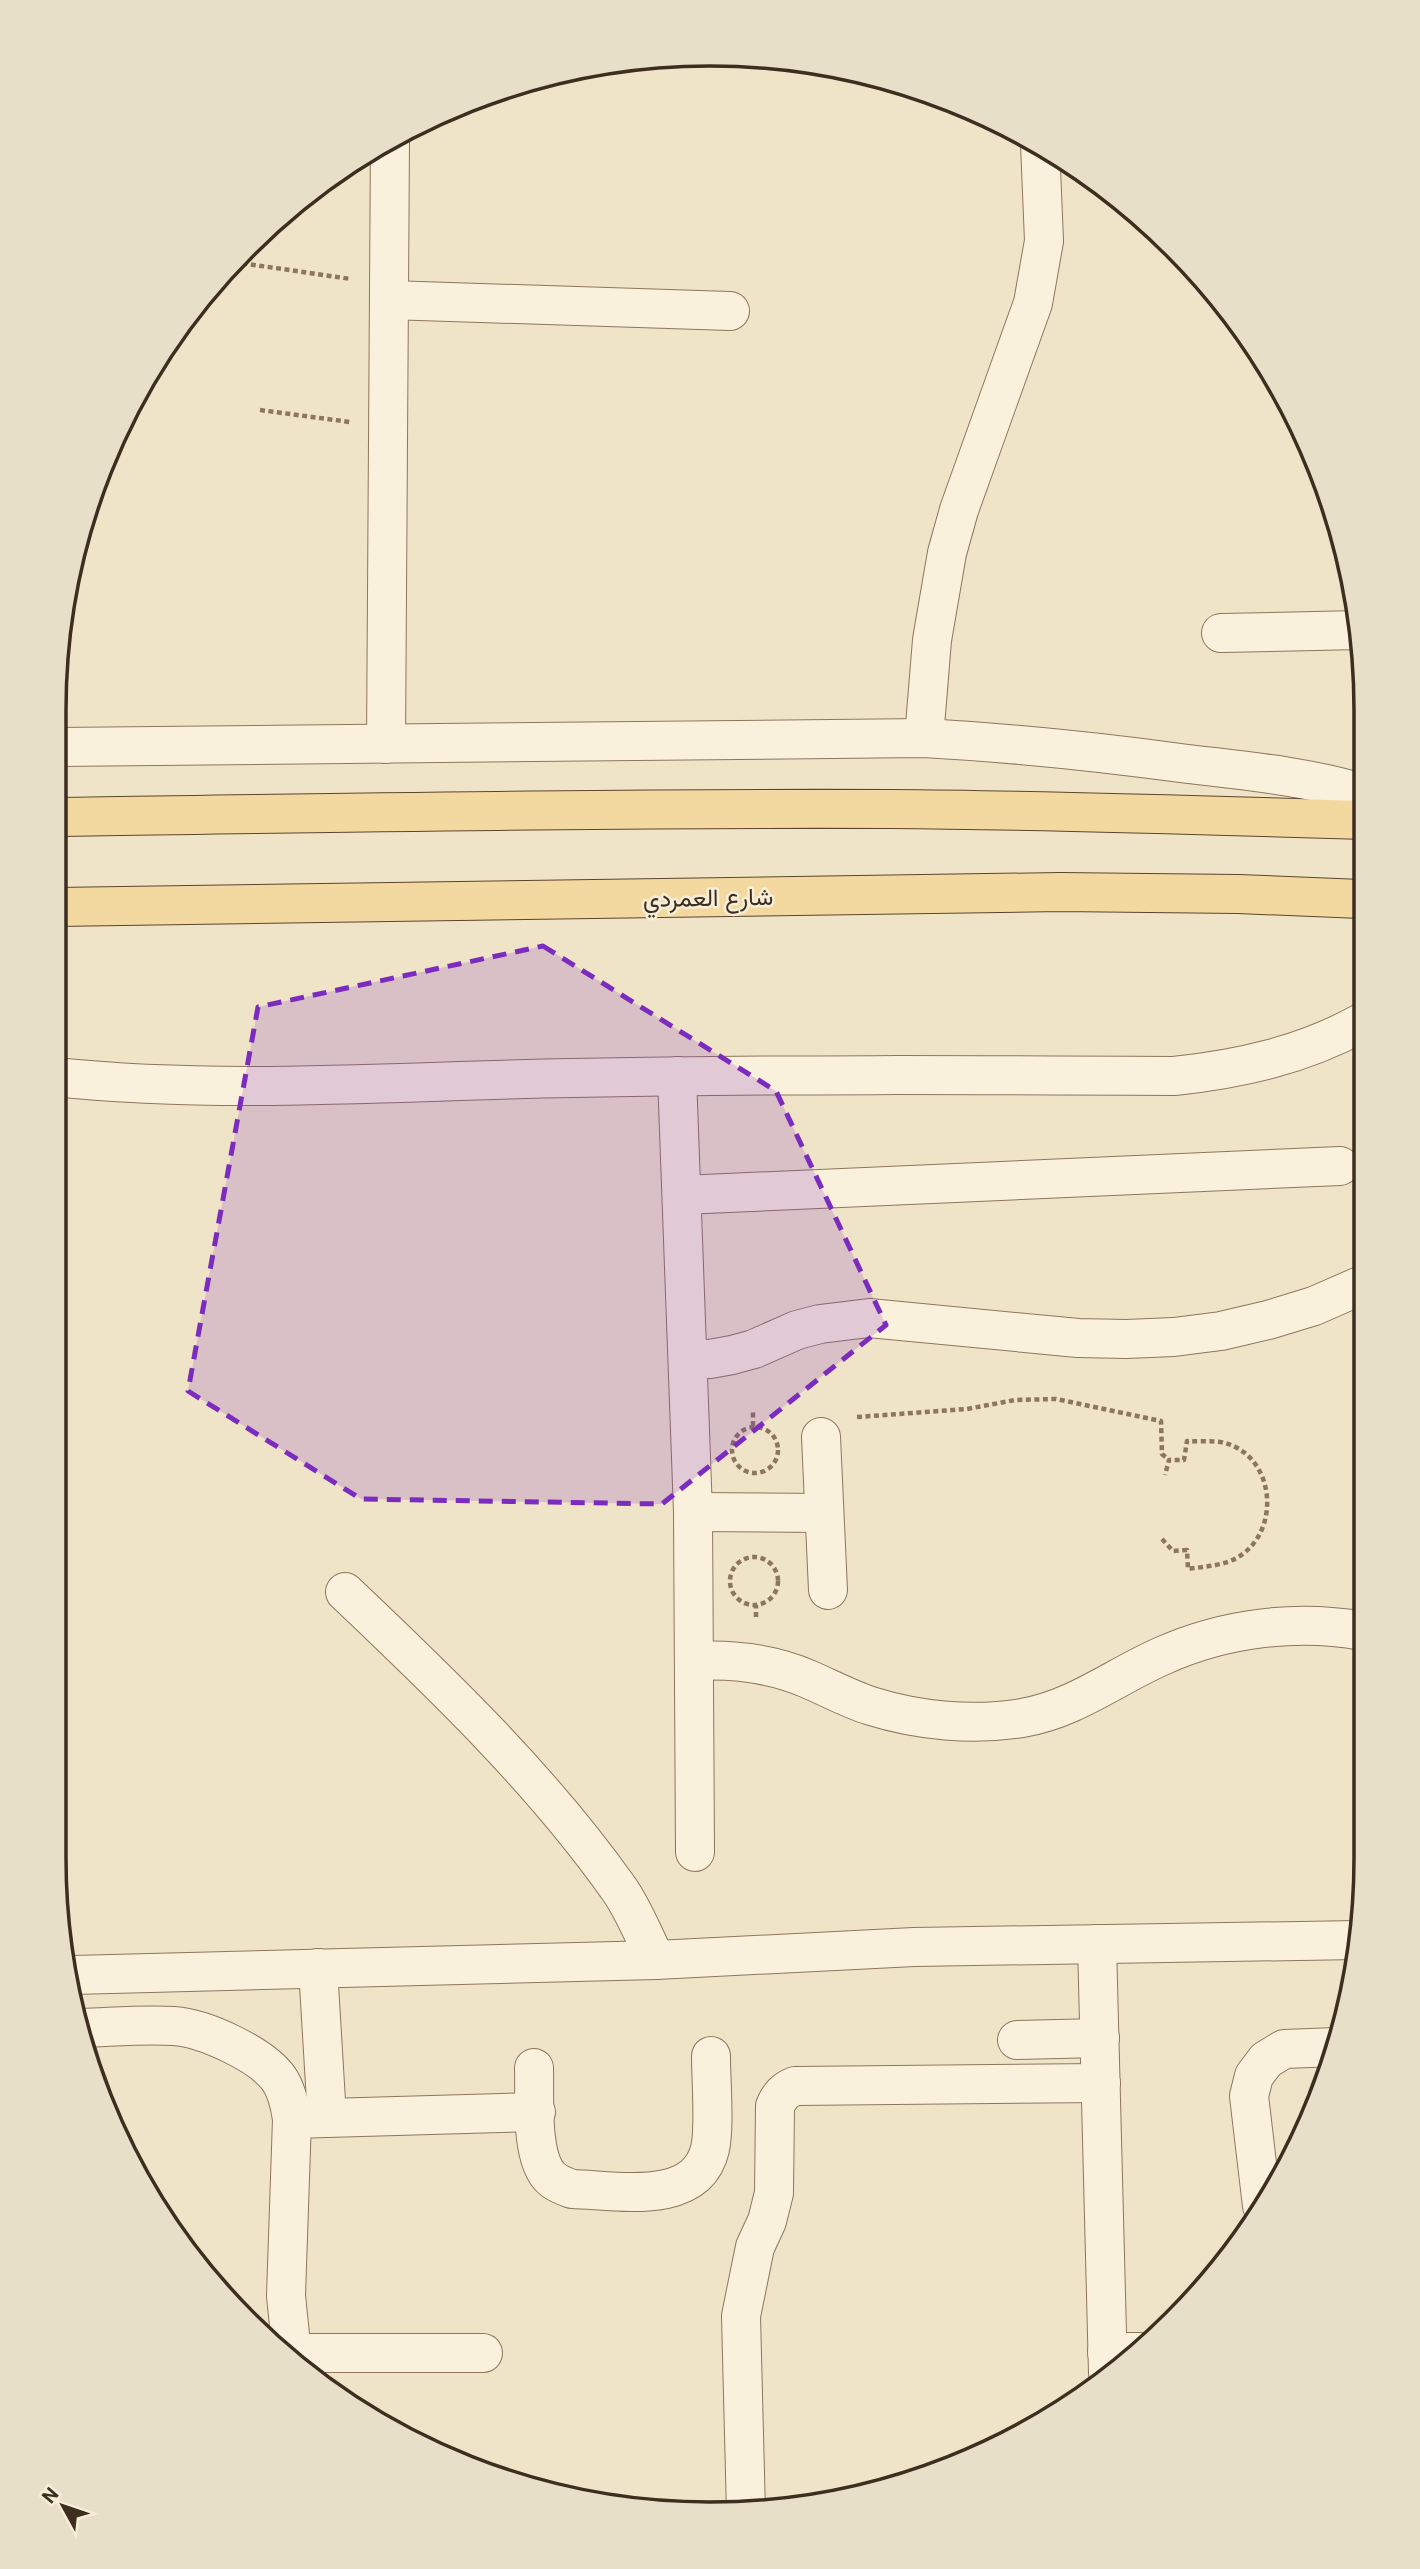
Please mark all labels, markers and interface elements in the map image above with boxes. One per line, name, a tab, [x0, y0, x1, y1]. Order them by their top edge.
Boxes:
street label: شارع العمردي	[642, 880, 774, 920]
north arrow	[28, 2471, 98, 2541]
text: N	[36, 2482, 67, 2511]

